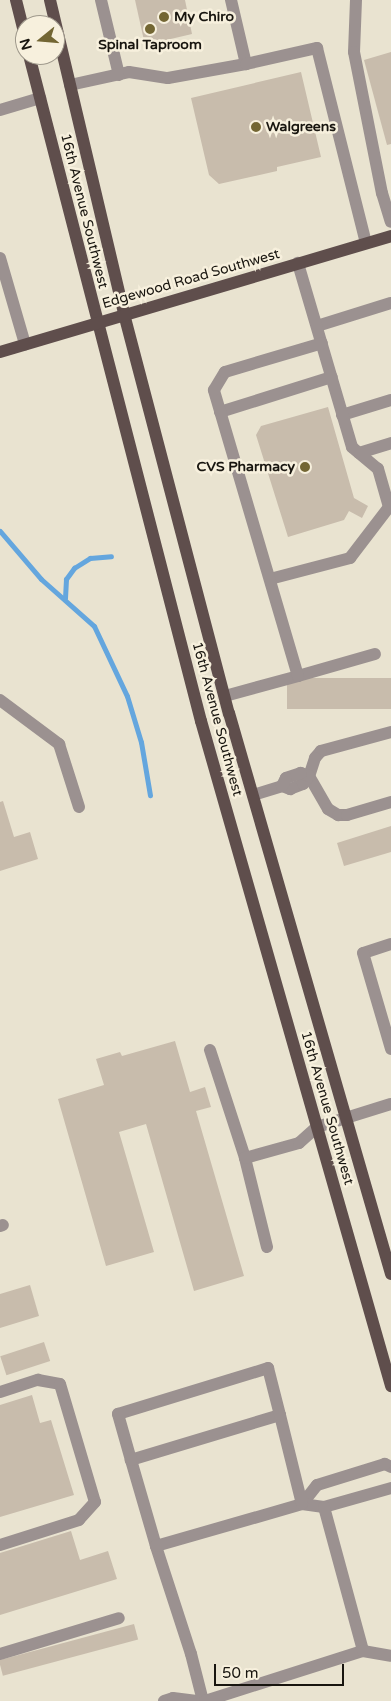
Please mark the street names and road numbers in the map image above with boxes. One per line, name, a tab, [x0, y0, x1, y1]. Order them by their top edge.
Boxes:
street label: 16th Avenue Southwest	[57, 132, 111, 290]
street label: Edgewood Road Southwest	[100, 246, 282, 312]
street label: 16th Avenue Southwest	[188, 640, 246, 798]
street label: 16th Avenue Southwest	[297, 1029, 357, 1187]

